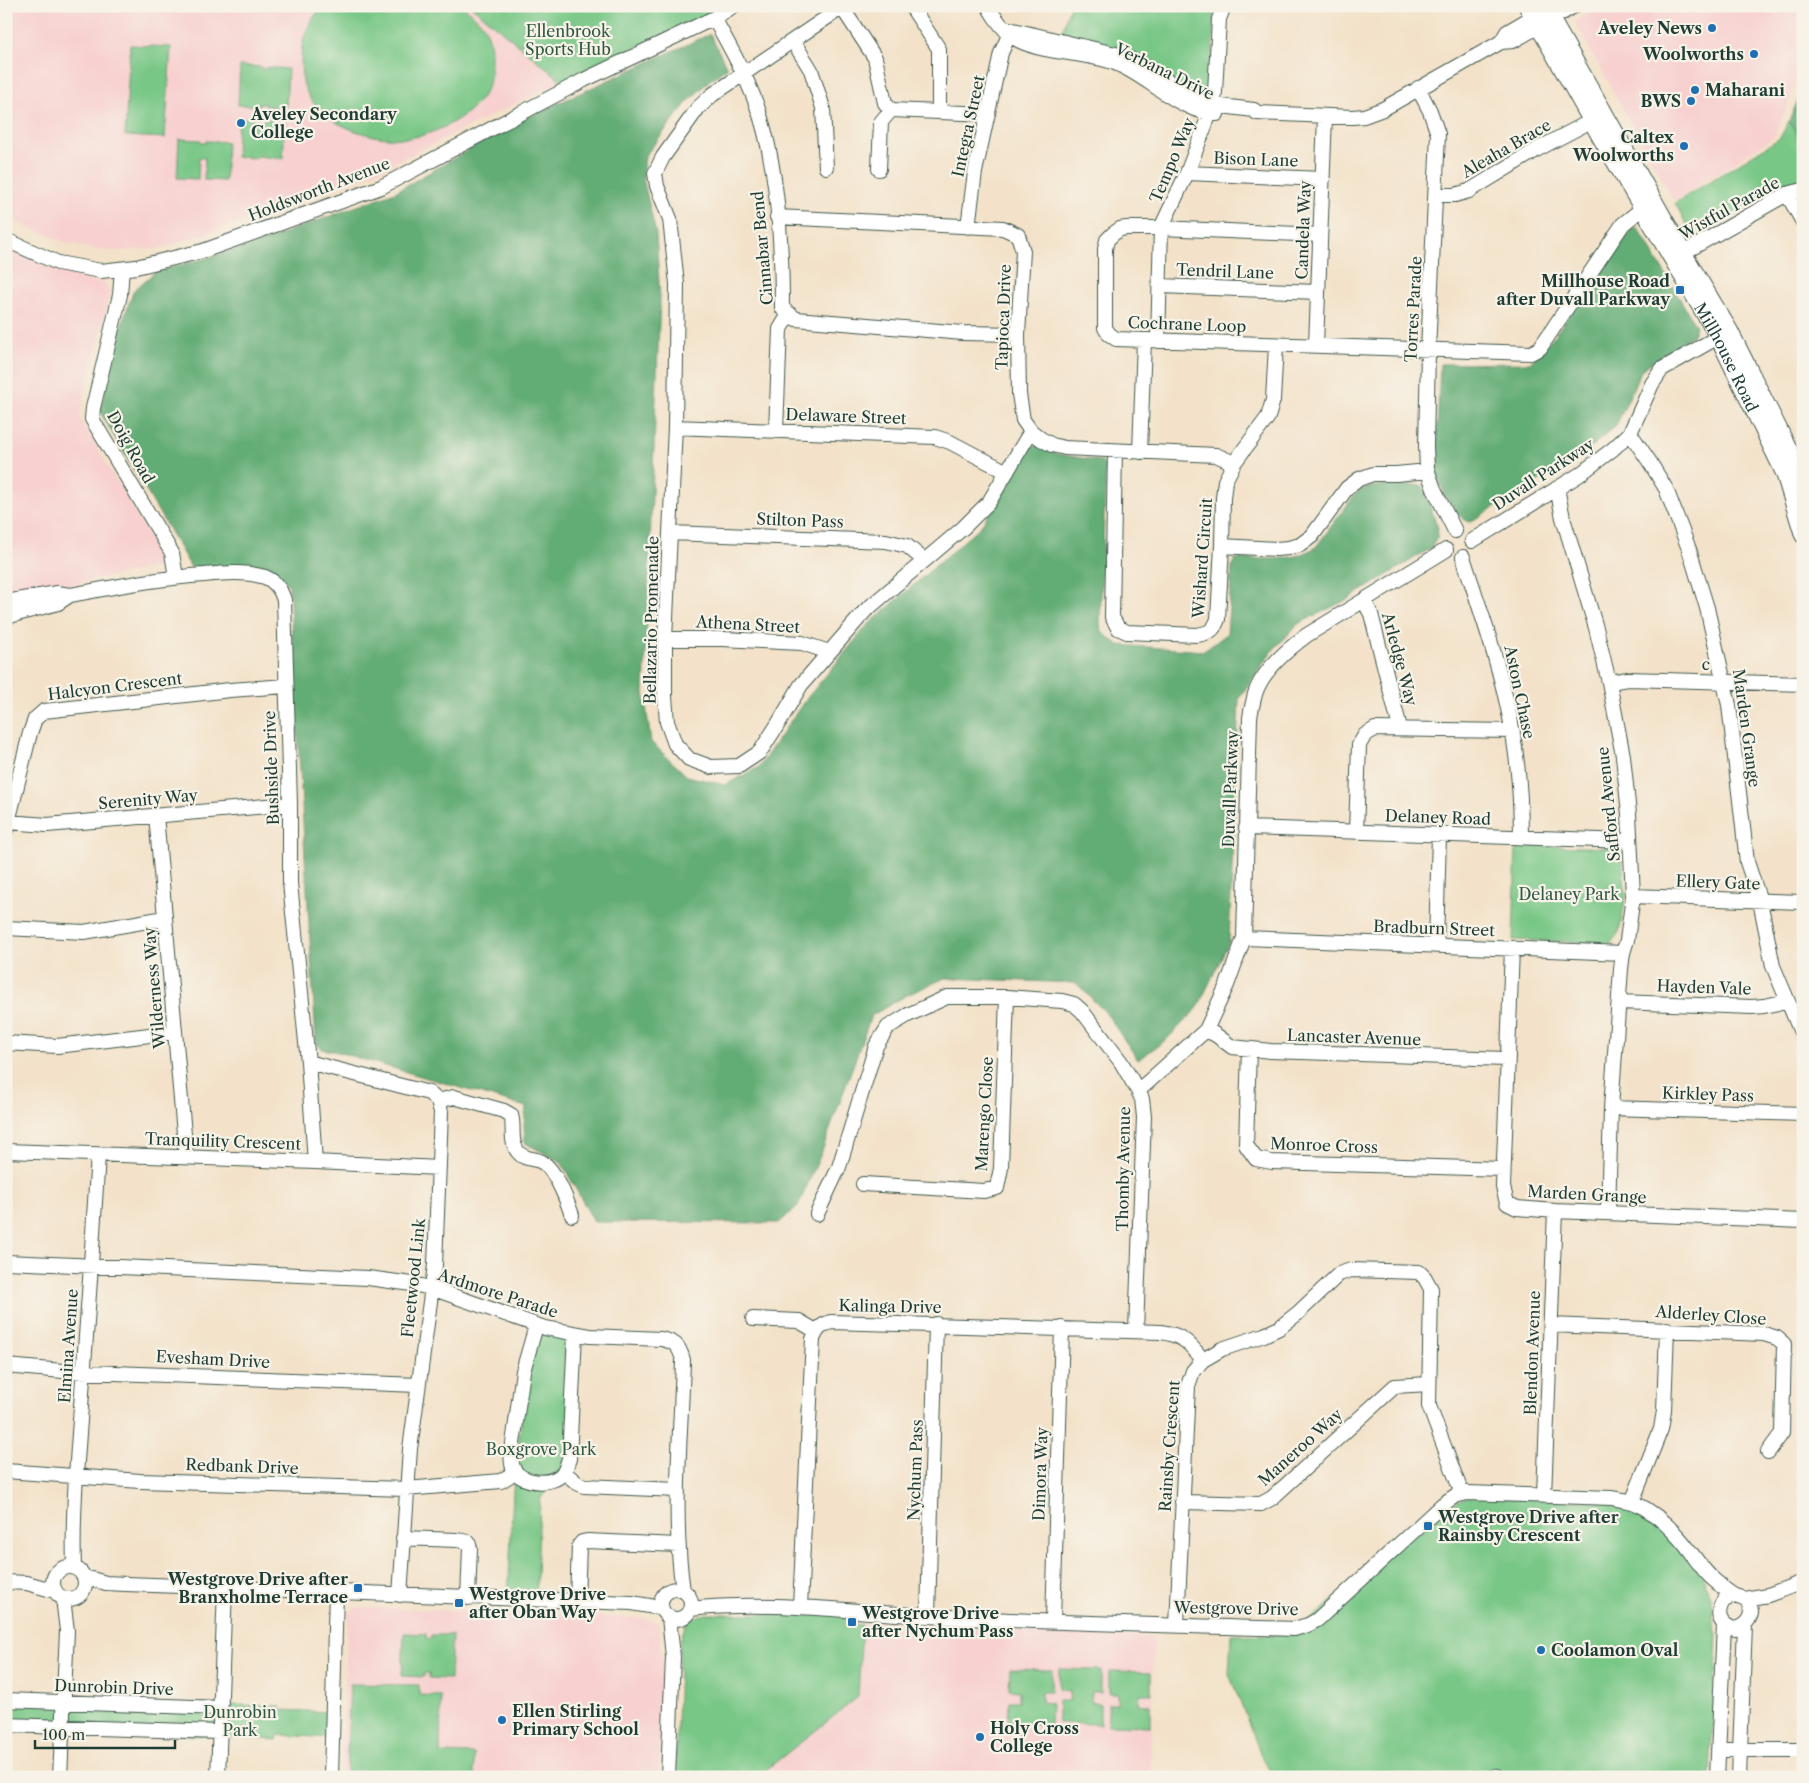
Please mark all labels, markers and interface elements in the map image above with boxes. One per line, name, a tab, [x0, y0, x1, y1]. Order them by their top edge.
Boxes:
place label: Aveley News	[1597, 18, 1702, 38]
park label: Ellenbrook Sports Hub	[525, 21, 611, 59]
marker: Aveley News	[1706, 22, 1718, 34]
street label: Verbana Drive	[1111, 38, 1218, 104]
place label: Woolworths	[1642, 44, 1744, 64]
marker: Woolworths	[1748, 48, 1760, 60]
street label: Integra Street	[947, 73, 989, 179]
place label: Maharani	[1705, 80, 1785, 100]
marker: Maharani	[1689, 84, 1701, 96]
place label: BWS	[1640, 91, 1681, 111]
marker: BWS	[1685, 95, 1697, 107]
place label: Aveley Secondary College	[250, 104, 398, 142]
street label: Tempo Way	[1145, 113, 1199, 206]
street label: Aleaha Brace	[1457, 114, 1554, 182]
marker: Aveley Secondary College	[235, 117, 247, 129]
place label: Caltex Woolworths	[1572, 127, 1675, 165]
marker: Caltex Woolworths	[1678, 140, 1690, 152]
street label: Bison Lane	[1213, 148, 1299, 170]
street label: Holdsworth Avenue	[245, 153, 393, 225]
street label: Wistful Parade	[1674, 172, 1783, 244]
street label: Candela Way	[1291, 179, 1315, 280]
street label: Cinnabar Bend	[747, 190, 777, 306]
street label: Torres Parade	[1400, 255, 1426, 363]
street label: Tendril Lane	[1176, 259, 1274, 283]
street label: Tapioca Drive	[991, 264, 1015, 370]
place label: Millhouse Road after Duvall Parkway	[1496, 271, 1671, 309]
marker: Millhouse Road after Duvall Parkway	[1674, 284, 1686, 296]
street label: Millhouse Road	[1690, 299, 1763, 415]
street label: Cochrane Loop	[1127, 312, 1247, 336]
street label: Delaware Street	[785, 404, 907, 428]
street label: Doig Road	[103, 407, 159, 487]
street label: Duvall Parkway	[1488, 433, 1598, 514]
street label: Wishard Circuit	[1188, 497, 1216, 620]
street label: Stilton Pass	[756, 508, 844, 532]
street label: Bellazario Promenade	[640, 536, 662, 704]
street label: Arledge Way	[1378, 609, 1422, 709]
street label: Athena Street	[694, 611, 801, 637]
street label: Aston Chase	[1500, 642, 1540, 741]
street label: c	[1701, 654, 1711, 674]
street label: Halcyon Crescent	[47, 668, 184, 704]
street label: Marden Grange	[1729, 668, 1765, 789]
street label: Bushside Drive	[259, 710, 283, 826]
street label: Duvall Parkway	[1218, 729, 1242, 848]
street label: Safford Avenue	[1592, 746, 1624, 862]
street label: Serenity Way	[97, 785, 200, 813]
street label: Delaney Road	[1385, 805, 1492, 829]
street label: Ellery Gate	[1675, 871, 1761, 893]
park label: Delaney Park	[1518, 884, 1620, 904]
street label: Bradburn Street	[1373, 916, 1496, 940]
street label: Wilderness Way	[139, 925, 169, 1051]
street label: Hayden Vale	[1656, 975, 1752, 999]
street label: Lancaster Avenue	[1287, 1025, 1421, 1049]
street label: Marengo Close	[971, 1056, 997, 1172]
street label: Kirkley Pass	[1662, 1082, 1754, 1106]
street label: Thomby Avenue	[1112, 1106, 1134, 1232]
street label: Tranquility Crescent	[145, 1128, 302, 1154]
street label: Monroe Cross	[1270, 1133, 1378, 1157]
street label: Marden Grange	[1527, 1181, 1647, 1207]
street label: Fleetwood Link	[397, 1217, 429, 1339]
street label: Ardmore Parade	[434, 1264, 561, 1322]
street label: Elmina Avenue	[54, 1288, 82, 1404]
street label: Blendon Avenue	[1520, 1290, 1544, 1416]
street label: Kalinga Drive	[838, 1295, 942, 1317]
street label: Alderley Close	[1654, 1301, 1767, 1329]
street label: Evesham Drive	[155, 1346, 271, 1372]
street label: Rainsby Crescent	[1154, 1379, 1184, 1512]
street label: Maneroo Way	[1254, 1403, 1347, 1490]
street label: Nychum Pass	[903, 1419, 927, 1521]
street label: Dimora Way	[1028, 1426, 1052, 1521]
park label: Boxgrove Park	[486, 1439, 597, 1459]
street label: Redbank Drive	[185, 1454, 299, 1478]
place label: Westgrove Drive after Rainsby Crescent	[1437, 1507, 1619, 1545]
marker: Westgrove Drive after Rainsby Crescent	[1422, 1520, 1434, 1532]
place label: Westgrove Drive after Branxholme Terrace	[167, 1569, 348, 1607]
marker: Westgrove Drive after Branxholme Terrace	[352, 1582, 364, 1594]
place label: Westgrove Drive after Oban Way	[468, 1584, 606, 1622]
marker: Westgrove Drive after Oban Way	[453, 1597, 465, 1609]
street label: Westgrove Drive	[1172, 1597, 1299, 1619]
place label: Westgrove Drive after Nychum Pass	[861, 1603, 1013, 1641]
marker: Westgrove Drive after Nychum Pass	[846, 1616, 858, 1628]
place label: Coolamon Oval	[1551, 1640, 1679, 1660]
marker: Coolamon Oval	[1535, 1644, 1547, 1656]
street label: Dunrobin Drive	[54, 1675, 174, 1699]
place label: Ellen Stirling Primary School	[512, 1701, 639, 1739]
park label: Dunrobin Park	[203, 1702, 277, 1740]
marker: Ellen Stirling Primary School	[496, 1714, 508, 1726]
scale bar	[35, 1718, 175, 1750]
place label: Holy Cross College	[990, 1718, 1079, 1756]
text: 100 m	[42, 1725, 85, 1744]
marker: Holy Cross College	[974, 1731, 986, 1743]

